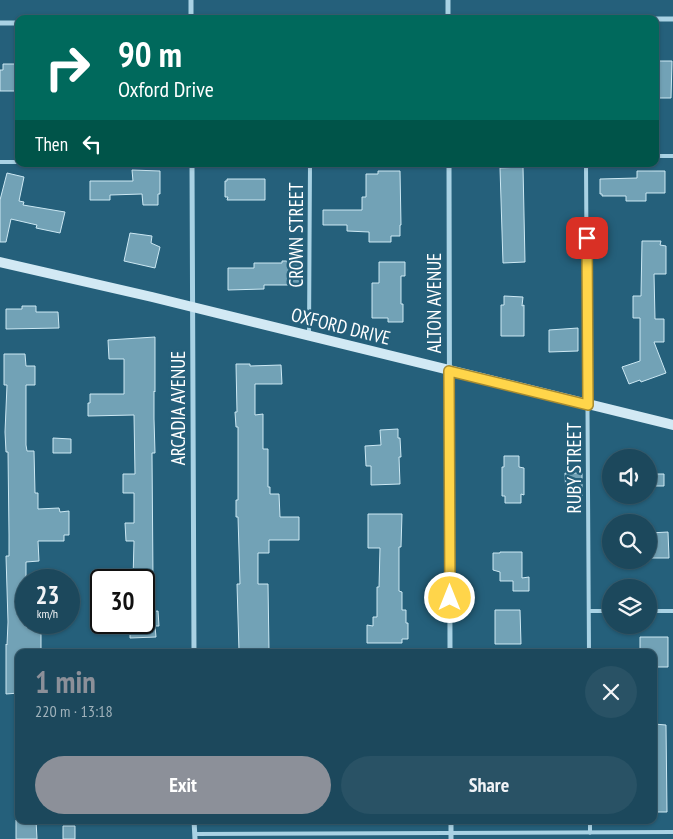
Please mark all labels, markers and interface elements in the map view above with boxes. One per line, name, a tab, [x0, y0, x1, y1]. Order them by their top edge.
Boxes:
text: 90 m	[118, 31, 182, 77]
icon: right	[35, 35, 100, 100]
text: Oxford Drive	[118, 75, 214, 103]
icon: left	[78, 130, 106, 158]
text: Then	[35, 132, 68, 156]
street label: CROWN STREET	[284, 182, 308, 287]
pin	[566, 217, 608, 259]
icon: arrive	[573, 224, 601, 252]
street label: ALTON AVENUE	[422, 253, 446, 353]
street label: OXFORD DRIVE	[289, 302, 393, 350]
street label: ARCADIA AVENUE	[166, 351, 190, 465]
street label: RUBY STREET	[562, 422, 586, 513]
map controls	[602, 449, 657, 634]
button: sound	[602, 449, 657, 504]
button: search	[602, 514, 657, 569]
speed limit sign: 30	[90, 569, 155, 634]
position arrow	[423, 571, 475, 623]
text: 23	[36, 579, 59, 611]
button: layers	[602, 579, 657, 634]
text: km/h	[37, 606, 58, 621]
text: 1 min	[35, 662, 96, 701]
button: close	[585, 666, 637, 718]
text: 220 m · 13:18	[35, 701, 113, 721]
button: Exit	[35, 756, 331, 814]
button: Share	[341, 756, 637, 814]

